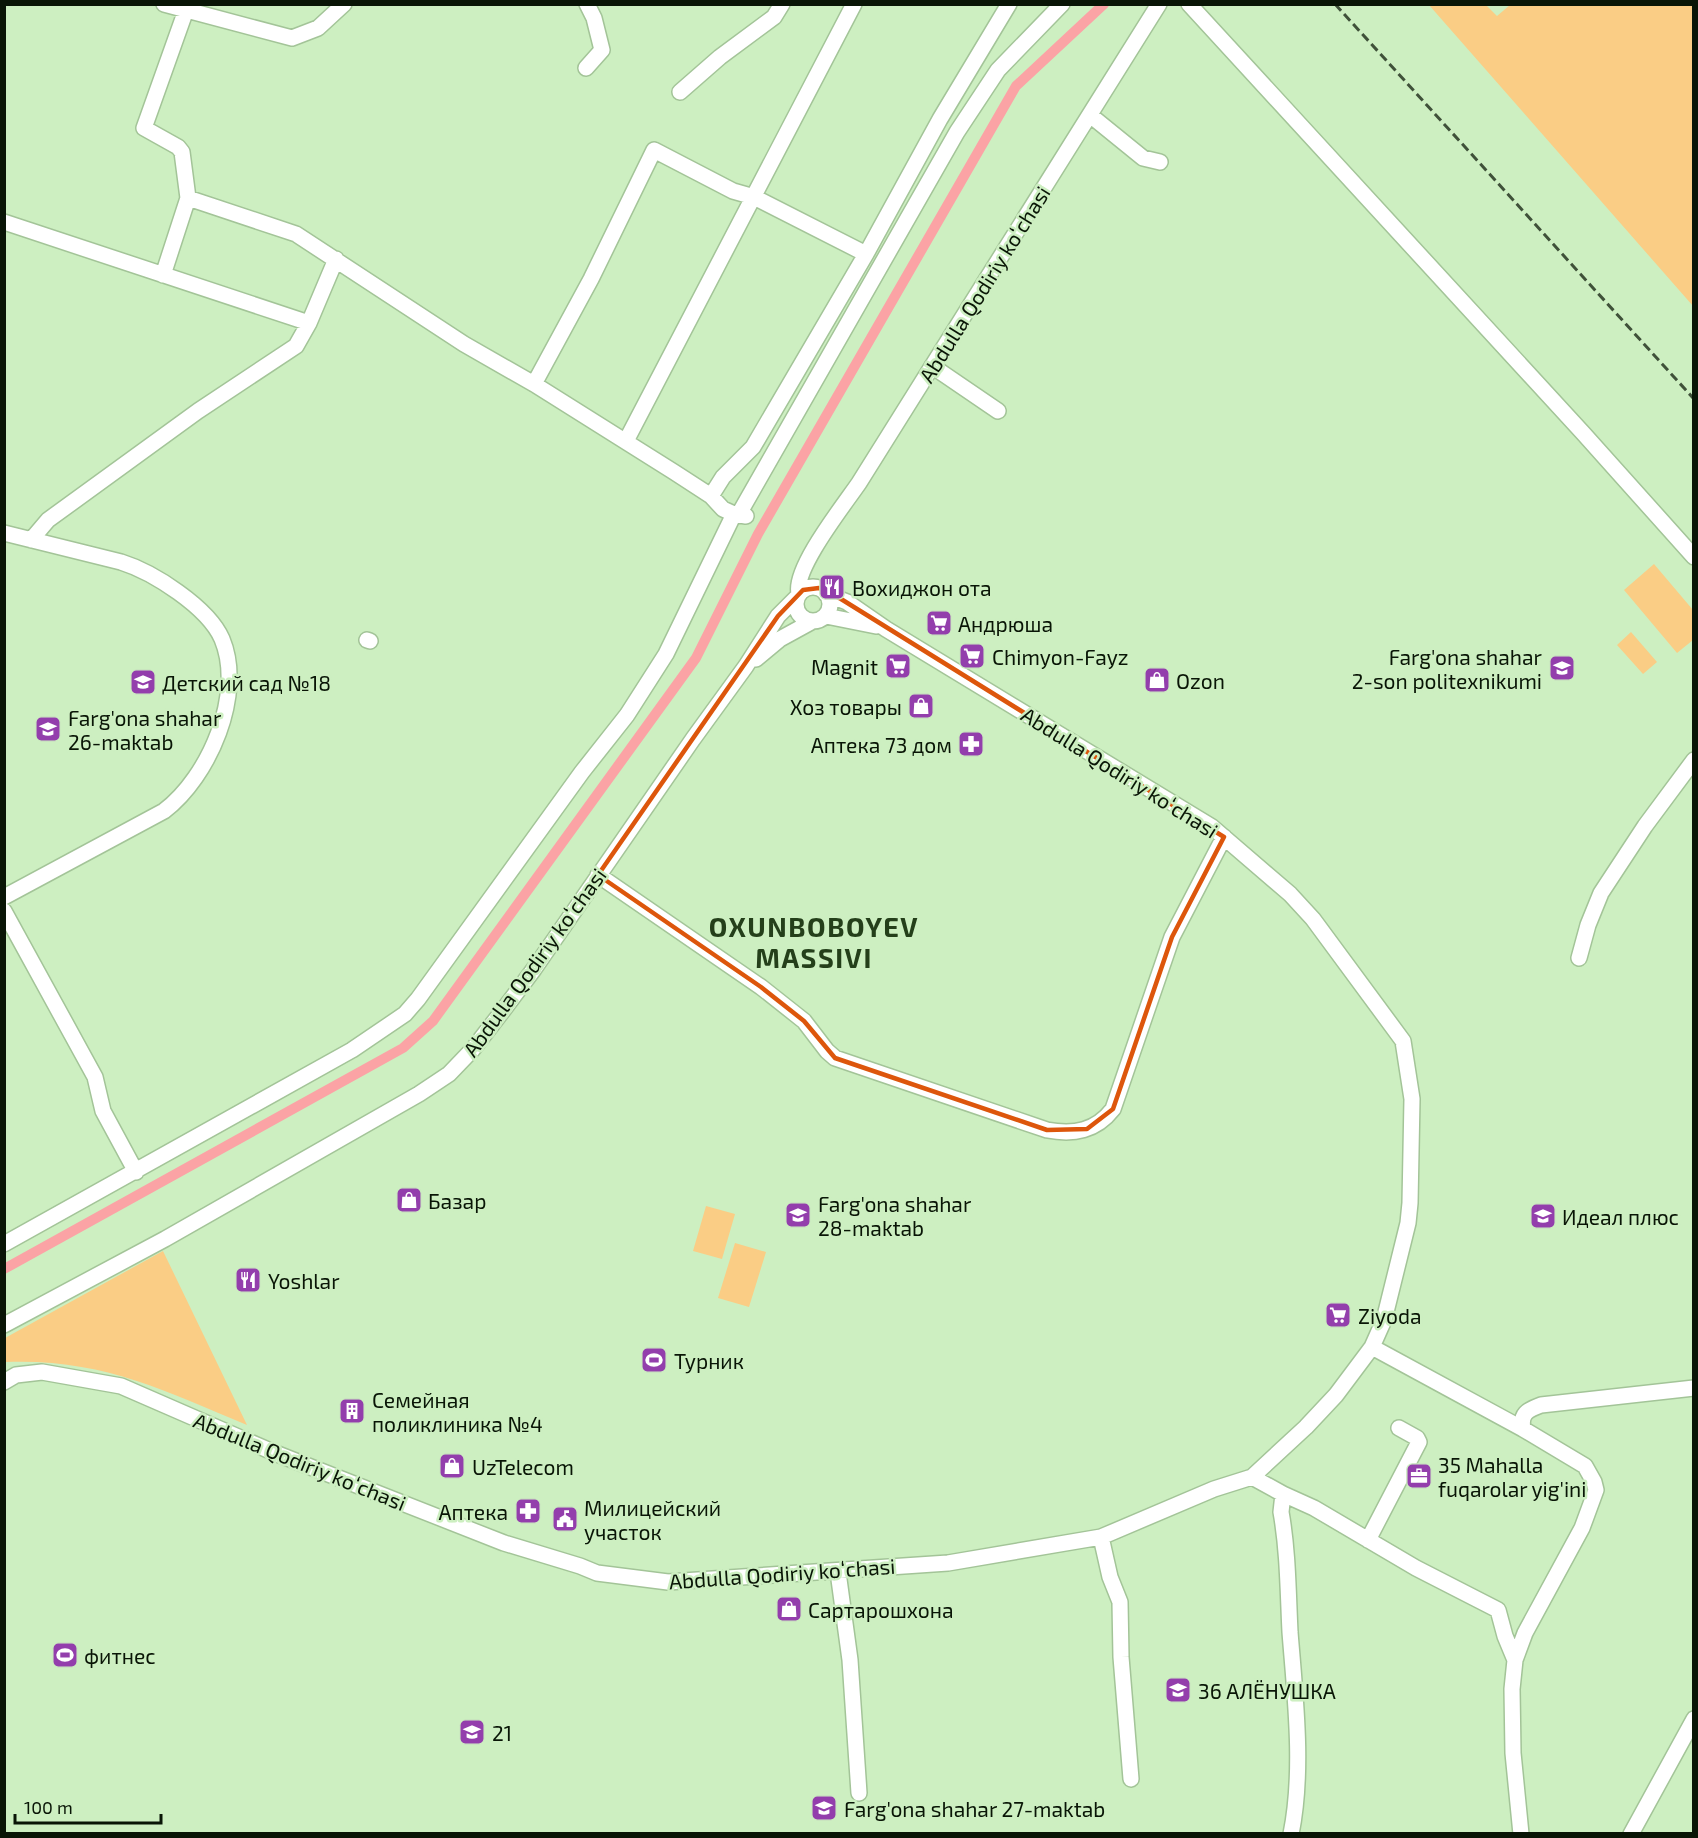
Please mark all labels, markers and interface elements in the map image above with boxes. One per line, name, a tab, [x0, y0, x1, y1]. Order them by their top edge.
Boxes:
street label: Abdulla Qodiriy koʻchasi	[913, 181, 1056, 387]
restaurant icon: Вохиджон ота	[817, 572, 847, 602]
place label: Вохиджон ота	[852, 575, 992, 600]
supermarket icon: Андрюша	[924, 608, 954, 638]
place label: Андрюша	[958, 611, 1053, 636]
supermarket icon: Chimyon-Fayz	[957, 641, 987, 671]
place label: Chimyon-Fayz	[992, 644, 1129, 669]
place label: Farg'ona shahar 2-son politexnikumi	[1352, 644, 1543, 693]
supermarket icon: Magnit	[883, 651, 913, 681]
school or university icon: Farg'ona shahar 2-son politexnikumi	[1547, 653, 1577, 683]
place label: Magnit	[811, 654, 878, 679]
shop icon: Ozon	[1142, 665, 1172, 695]
school or university icon: Детский сад №18	[128, 667, 158, 697]
place label: Ozon	[1176, 668, 1225, 693]
place label: Детский сад №18	[162, 670, 331, 695]
shop icon: Хоз товары	[906, 691, 936, 721]
place label: Хоз товары	[790, 694, 902, 719]
street label: Abdulla Qodiriy koʻchasi	[1017, 701, 1223, 844]
place label: Farg'ona shahar 26-maktab	[68, 705, 222, 754]
school or university icon: Farg'ona shahar 26-maktab	[33, 714, 63, 744]
pharmacy icon: Аптека 73 дом	[956, 729, 986, 759]
place label: Аптека 73 дом	[811, 732, 952, 757]
street label: Abdulla Qodiriy koʻchasi	[457, 863, 612, 1062]
district label: OXUNBOBOYEV MASSIVI	[709, 910, 919, 973]
shop icon: Базар	[394, 1185, 424, 1215]
place label: Базар	[428, 1188, 486, 1213]
place label: Farg'ona shahar 28-maktab	[818, 1191, 972, 1240]
school or university icon: Farg'ona shahar 28-maktab	[783, 1200, 813, 1230]
school or university icon: Идеал плюс	[1528, 1201, 1558, 1231]
place label: Идеал плюс	[1562, 1204, 1679, 1229]
restaurant icon: Yoshlar	[233, 1265, 263, 1295]
place label: Yoshlar	[268, 1268, 340, 1293]
supermarket icon: Ziyoda	[1323, 1300, 1353, 1330]
place label: Ziyoda	[1358, 1303, 1422, 1328]
sports icon: Турник	[639, 1345, 669, 1375]
place label: Турник	[674, 1348, 744, 1374]
place label: Семейная поликлиника №4	[372, 1387, 543, 1436]
building icon: Семейная поликлиника №4	[337, 1396, 367, 1426]
street label: Abdulla Qodiriy koʻchasi	[190, 1407, 410, 1516]
shop icon: UzTelecom	[437, 1451, 467, 1481]
place label: 35 Mahalla fuqarolar yig'ini	[1438, 1452, 1587, 1501]
place label: UzTelecom	[472, 1454, 574, 1479]
office icon: 35 Mahalla fuqarolar yig'ini	[1404, 1461, 1434, 1491]
place label: Милицейский участок	[584, 1495, 721, 1545]
pharmacy icon: Аптека	[513, 1496, 543, 1526]
place label: Аптека	[439, 1499, 508, 1524]
public building icon: Милицейский участок	[550, 1504, 580, 1534]
street label: Abdulla Qodiriy koʻchasi	[668, 1553, 896, 1594]
shop icon: Сартарошхона	[774, 1594, 804, 1624]
place label: Сартарошхона	[808, 1597, 954, 1622]
sports icon: фитнес	[50, 1640, 80, 1670]
place label: фитнес	[84, 1643, 156, 1668]
school or university icon: 36 АЛЁНУШКА	[1163, 1675, 1193, 1705]
place label: 36 АЛЁНУШКА	[1198, 1678, 1336, 1703]
school or university icon: 21	[457, 1717, 487, 1747]
place label: 21	[492, 1720, 512, 1745]
scale bar	[15, 1787, 160, 1825]
school or university icon: Farg'ona shahar 27-maktab	[809, 1793, 839, 1823]
text: 100 m	[24, 1796, 73, 1818]
place label: Farg'ona shahar 27-maktab	[844, 1796, 1105, 1821]

